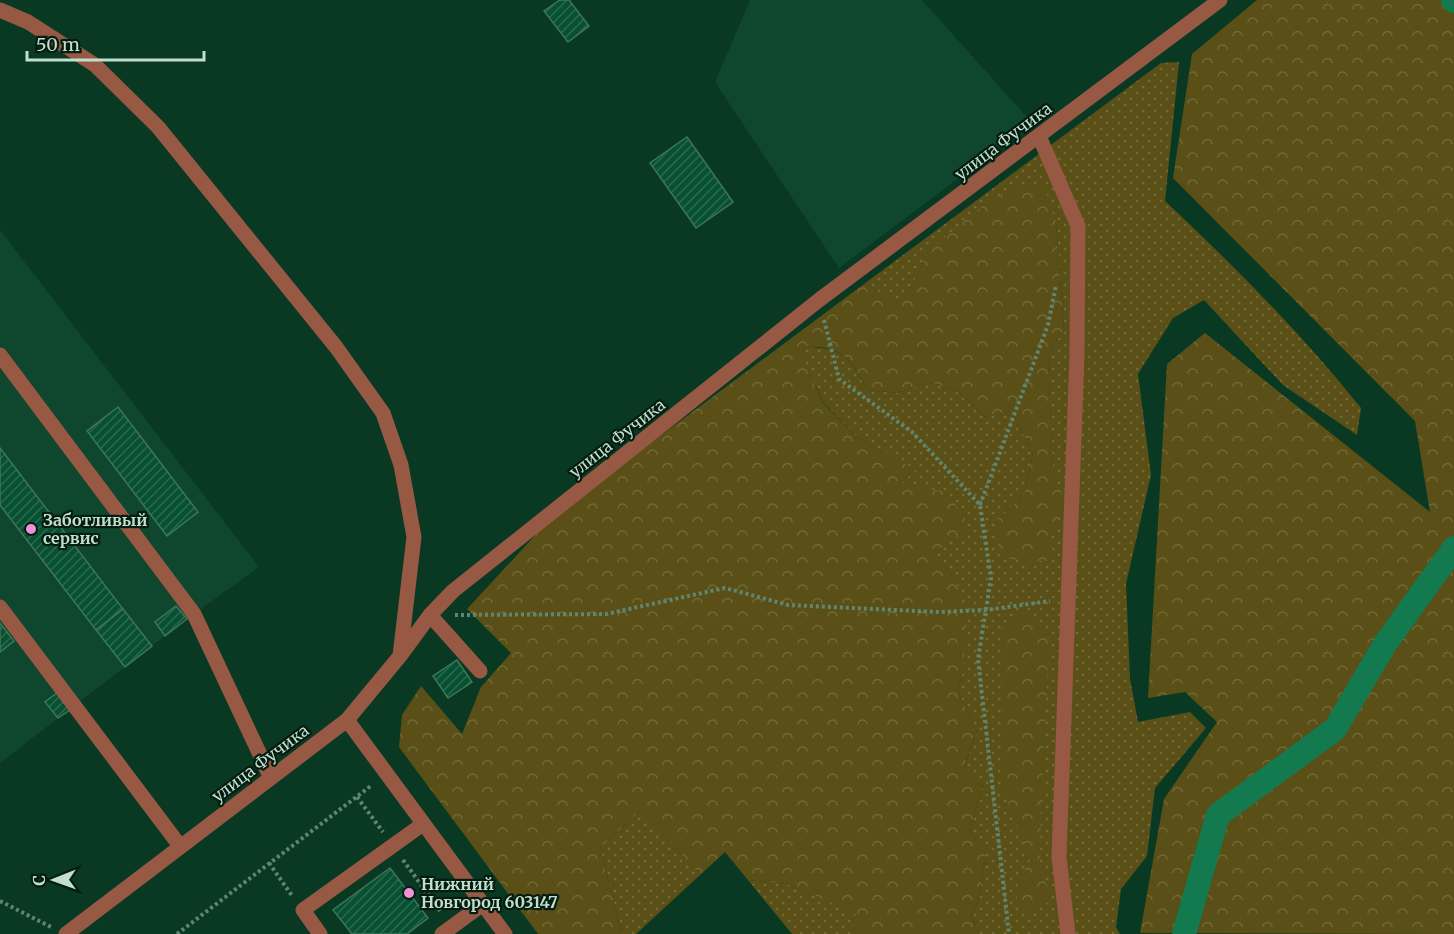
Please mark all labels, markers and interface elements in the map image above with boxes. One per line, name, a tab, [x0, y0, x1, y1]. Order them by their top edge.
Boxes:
scale bar	[27, 24, 204, 62]
text: 50 m	[36, 33, 80, 56]
street label: улица Фучика	[950, 98, 1056, 184]
street label: улица Фучика	[565, 394, 669, 482]
place label: Заботливый сервис	[43, 510, 148, 548]
marker: Заботливый сервис	[24, 522, 38, 536]
street label: улица Фучика	[207, 720, 313, 806]
north arrow	[24, 850, 84, 910]
place label: Нижний Новгород 603147	[421, 874, 558, 912]
text: С	[29, 875, 49, 886]
marker: Нижний Новгород 603147	[402, 886, 416, 900]

